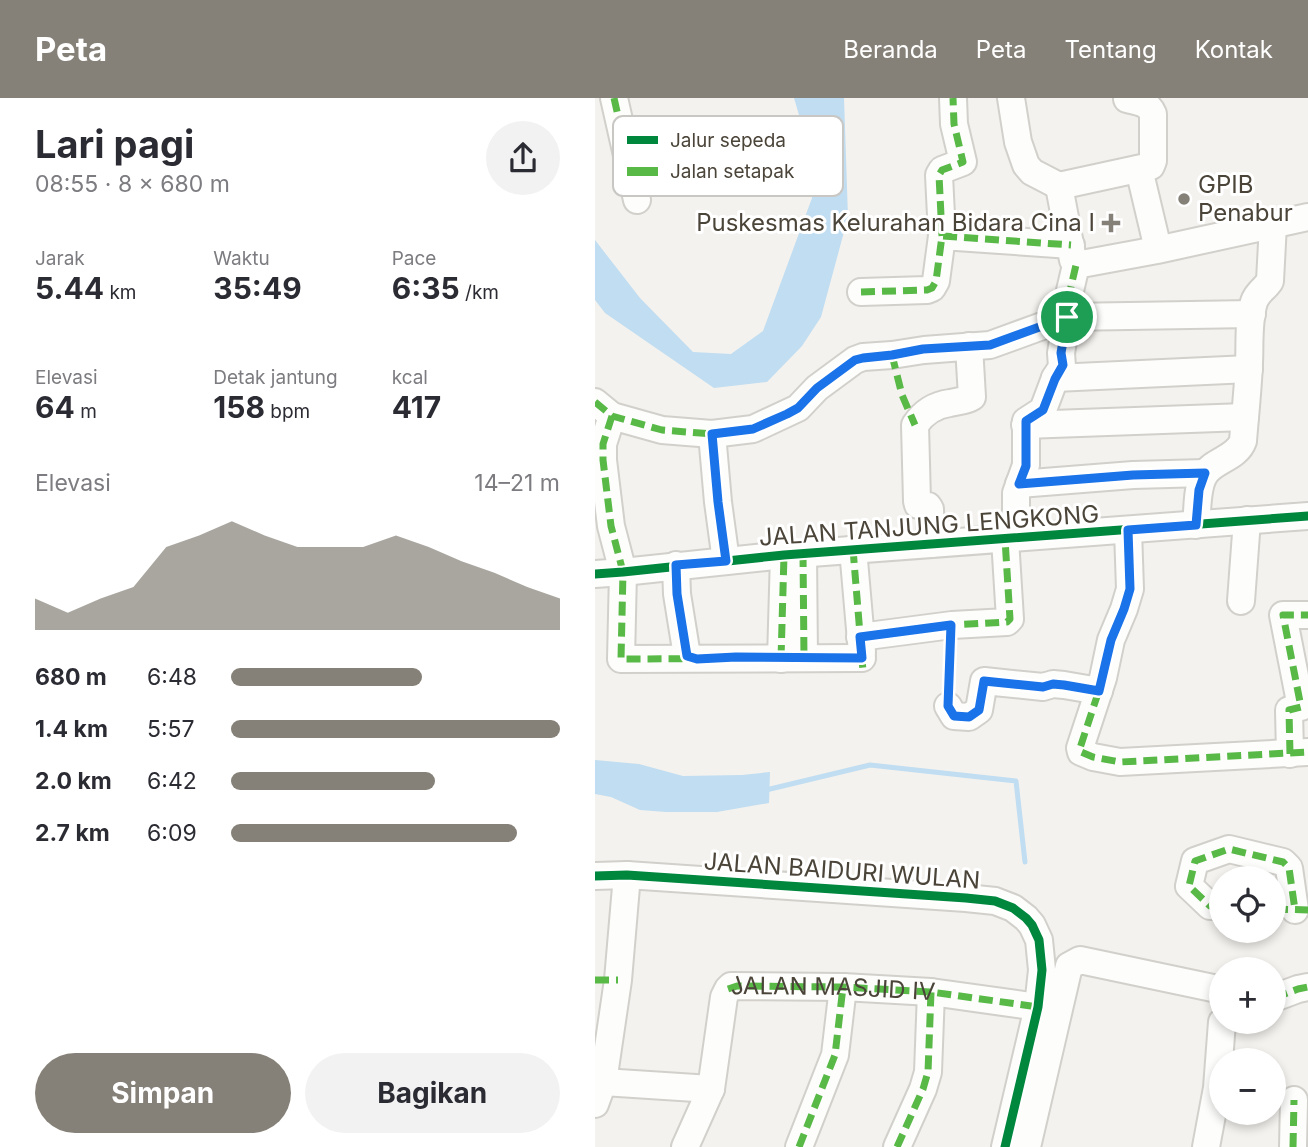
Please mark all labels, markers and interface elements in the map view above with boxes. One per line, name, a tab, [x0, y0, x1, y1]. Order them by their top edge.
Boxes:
text: Peta	[35, 29, 107, 69]
text: Beranda	[843, 35, 938, 64]
text: Peta	[976, 35, 1026, 64]
text: Tentang	[1064, 35, 1157, 64]
text: Kontak	[1195, 35, 1273, 64]
legend	[613, 116, 843, 196]
text: Lari pagi	[35, 121, 194, 167]
button: share	[486, 121, 560, 195]
text: Jalur sepeda	[670, 129, 786, 152]
text: Jalan setapak	[670, 160, 795, 183]
text: 08:55 · 8 × 680 m	[35, 170, 230, 198]
place label: GPIB Penabur	[1198, 170, 1293, 227]
marker: GPIB Penabur	[1176, 191, 1192, 207]
place label: Puskesmas Kelurahan Bidara Cina I	[696, 208, 1095, 237]
marker: Puskesmas Kelurahan Bidara Cina I	[1101, 213, 1121, 233]
text: Jarak	[35, 247, 85, 270]
text: Waktu	[213, 247, 270, 270]
text: Pace	[392, 247, 436, 270]
text: 5.44	[35, 270, 104, 306]
text: 35:49	[213, 270, 302, 306]
text: 6:35	[392, 270, 460, 306]
text: km	[104, 281, 137, 304]
text: /km	[460, 281, 499, 304]
pin	[1037, 287, 1097, 347]
icon: arrive	[1048, 298, 1086, 336]
text: Elevasi	[35, 366, 98, 389]
text: Detak jantung	[213, 366, 338, 389]
text: kcal	[392, 366, 428, 389]
text: 64	[35, 389, 75, 425]
text: 158	[213, 389, 265, 425]
text: 417	[392, 389, 441, 425]
text: m	[75, 400, 97, 423]
text: bpm	[265, 400, 310, 423]
text: Elevasi	[35, 469, 111, 497]
text: 14–21 m	[474, 469, 560, 497]
street label: JALAN TANJUNG LENGKONG	[758, 499, 1100, 552]
text: 680 m	[35, 663, 107, 691]
text: 6:48	[147, 663, 197, 691]
text: 1.4 km	[35, 715, 108, 743]
text: 5:57	[147, 715, 195, 743]
text: 2.0 km	[35, 767, 112, 795]
text: 6:42	[147, 767, 197, 795]
text: 2.7 km	[35, 819, 110, 847]
text: 6:09	[147, 819, 197, 847]
street label: JALAN BAIDURI WULAN	[703, 846, 981, 895]
map controls	[1209, 866, 1286, 1125]
button: locate	[1209, 866, 1286, 943]
button: +	[1209, 957, 1286, 1034]
street label: JALAN MASJID IV	[725, 970, 936, 1006]
button: −	[1209, 1048, 1286, 1125]
button: Simpan	[35, 1053, 291, 1133]
button: Bagikan	[305, 1053, 560, 1133]

